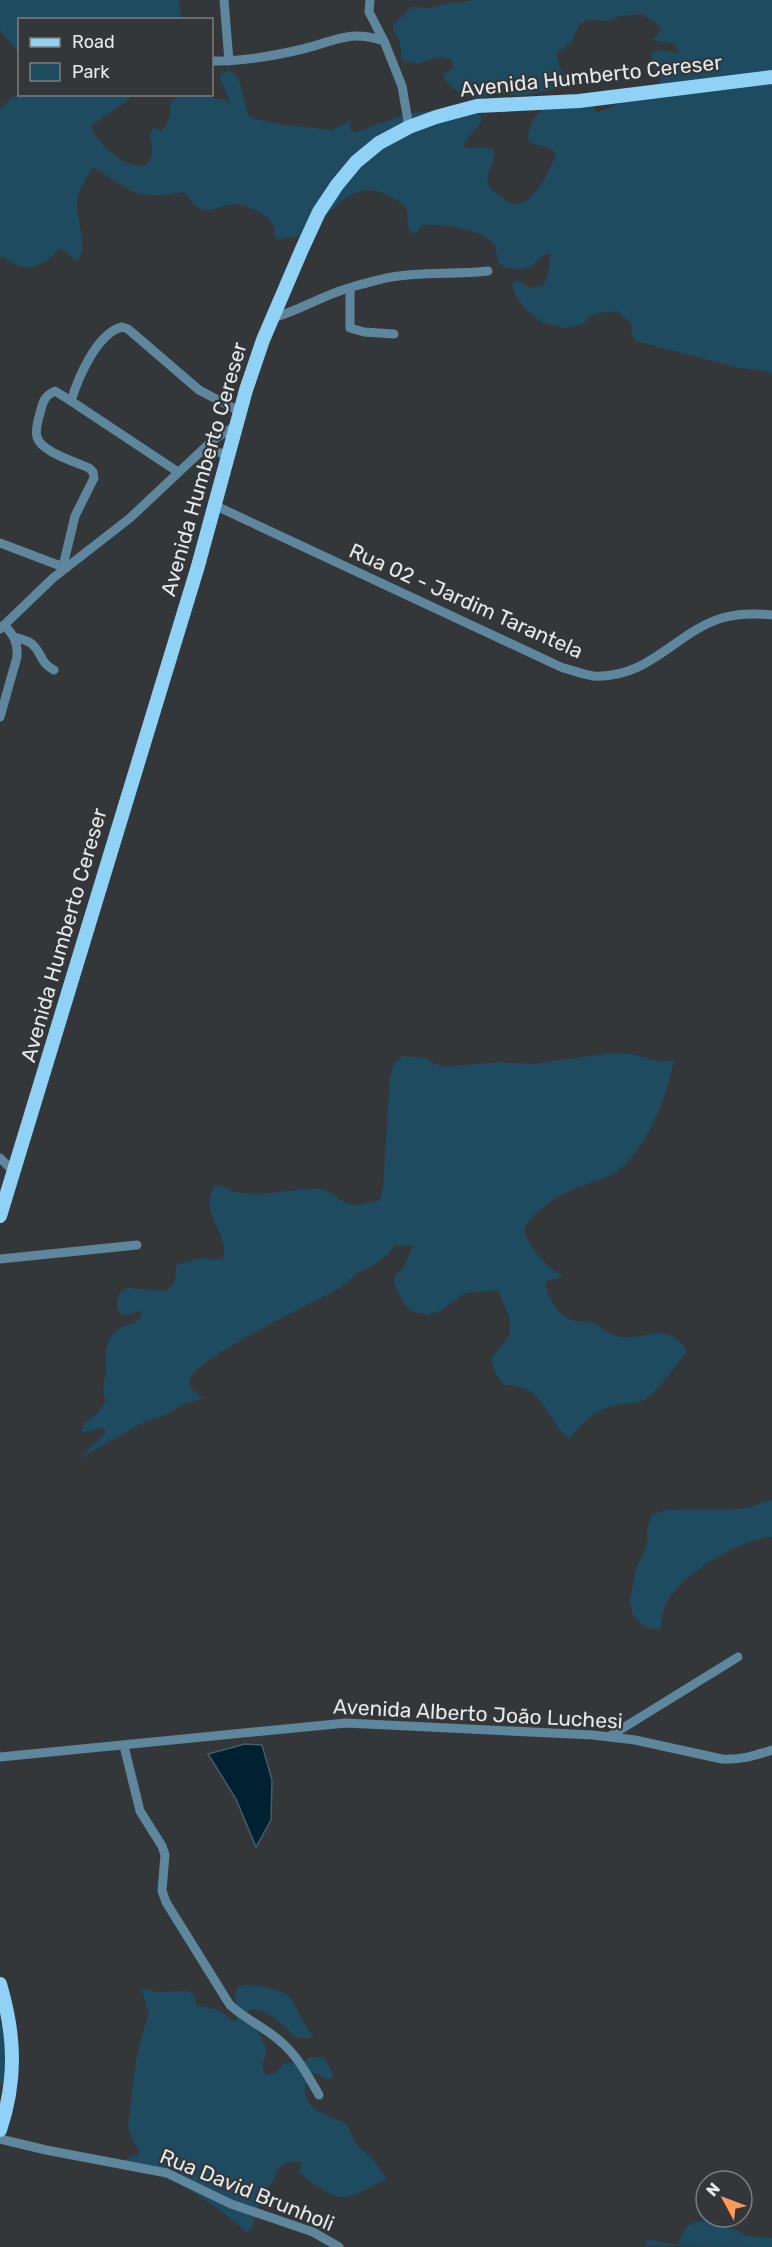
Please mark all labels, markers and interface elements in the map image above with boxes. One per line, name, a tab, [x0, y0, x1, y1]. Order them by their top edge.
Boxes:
legend	[18, 18, 213, 96]
text: Road	[72, 31, 115, 53]
street label: Avenida Humberto Cereser	[459, 49, 723, 102]
text: Park	[72, 61, 110, 83]
street label: Avenida Humberto Cereser	[155, 339, 252, 599]
street label: Rua 02 - Jardim Tarantela	[345, 538, 587, 663]
street label: Avenida Humberto Cereser	[15, 805, 112, 1065]
street label: Avenida Alberto João Luchesi	[333, 1693, 623, 1734]
street label: Rua David Brunholi	[156, 2143, 338, 2236]
north arrow	[694, 2169, 754, 2229]
text: N	[702, 2179, 724, 2200]

